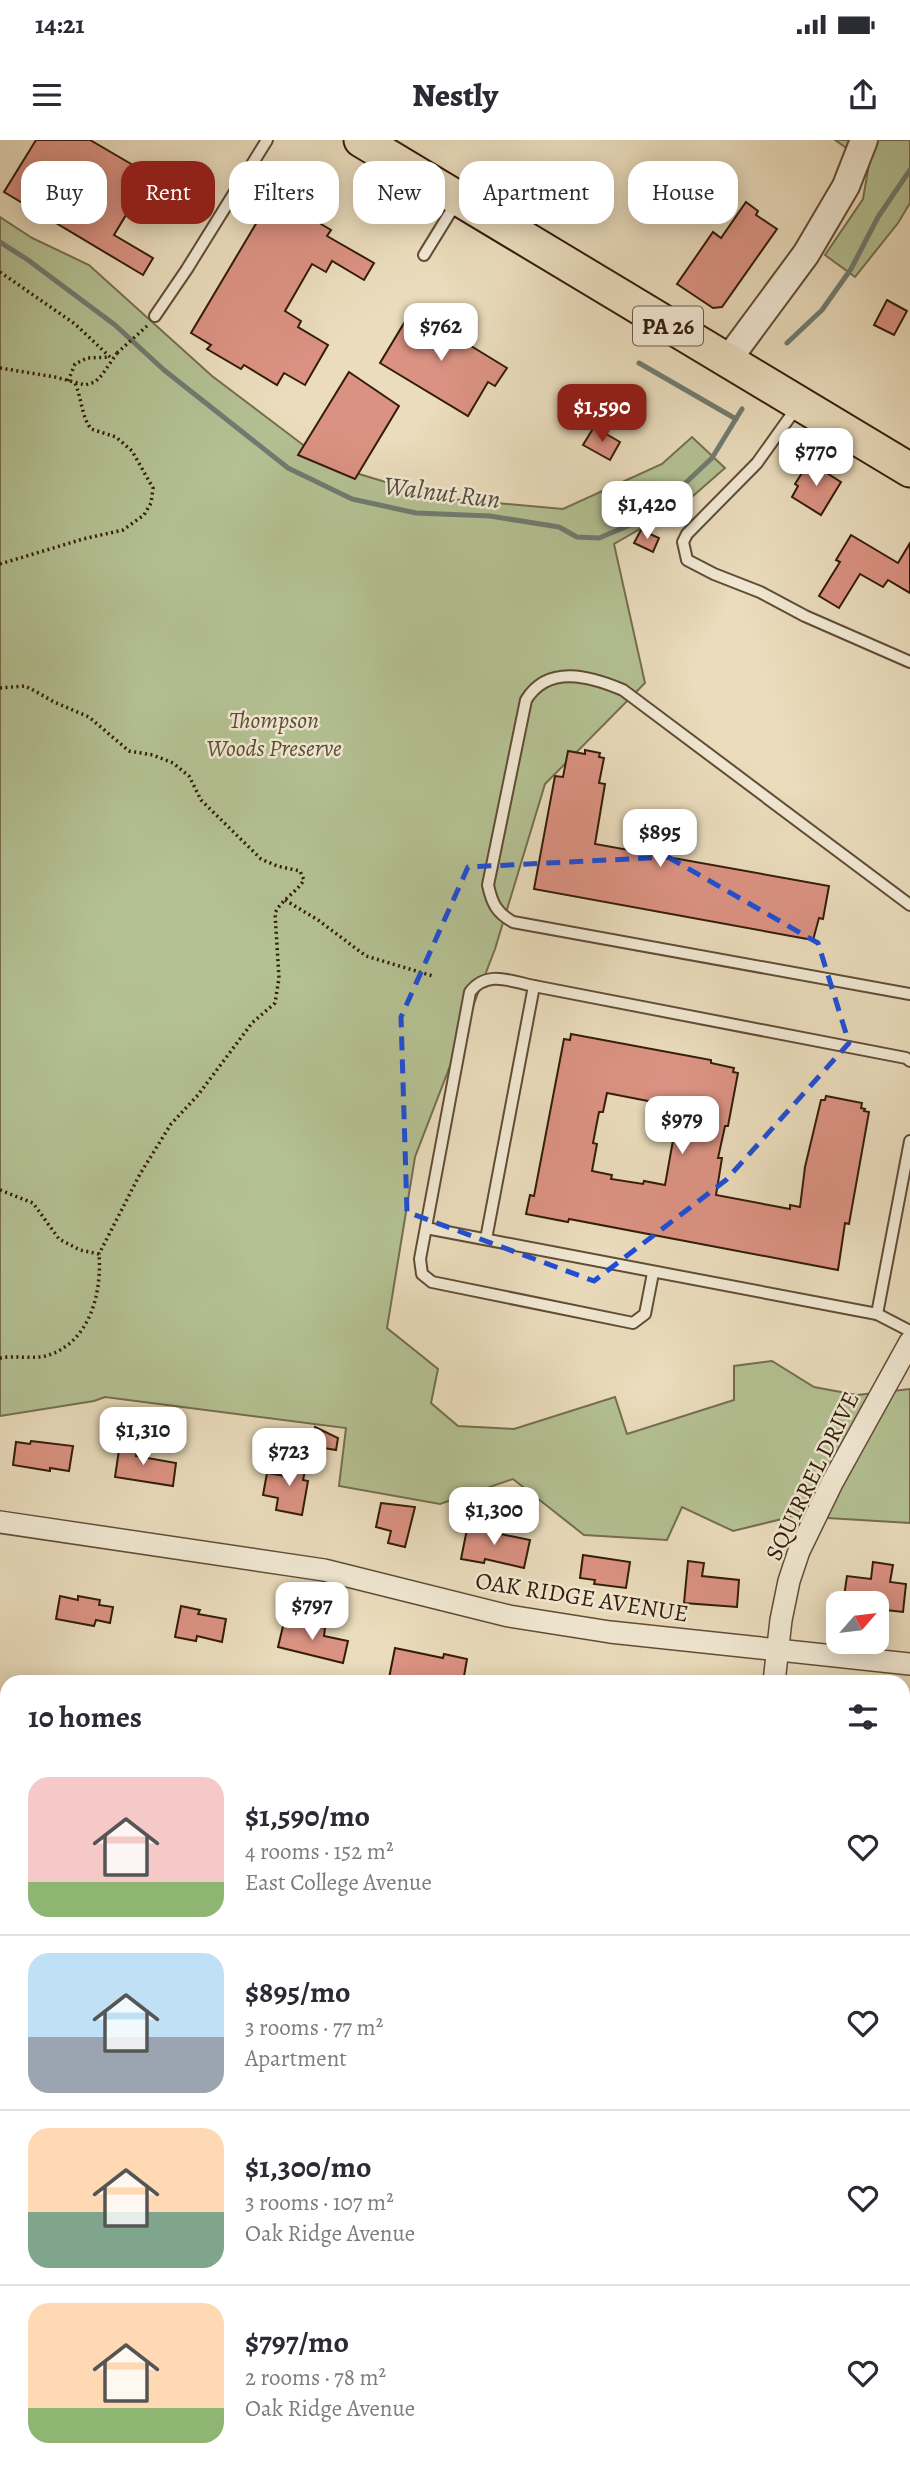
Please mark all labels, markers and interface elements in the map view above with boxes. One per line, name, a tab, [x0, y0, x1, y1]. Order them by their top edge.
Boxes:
text: 14:21	[35, 7, 85, 42]
text: Nestly	[412, 73, 498, 117]
icon: menu	[28, 76, 66, 114]
icon: share	[844, 76, 882, 114]
chip: Buy	[21, 161, 107, 224]
chip: Rent	[121, 161, 215, 224]
chip: Filters	[229, 161, 339, 224]
chip: New	[353, 161, 445, 224]
chip: Apartment	[459, 161, 614, 224]
chip: House	[628, 161, 738, 224]
pin: $762	[400, 304, 482, 363]
road number: PA 26	[633, 307, 703, 346]
text: $762	[420, 310, 462, 341]
pin: $1,590	[545, 384, 659, 444]
text: $1,590	[573, 391, 631, 422]
pin: $770	[775, 428, 857, 488]
text: $770	[795, 435, 837, 466]
water label: Walnut Run	[382, 468, 502, 517]
pin: $1,420	[590, 482, 704, 541]
text: $1,420	[618, 488, 676, 519]
park label: Thompson Woods Preserve	[206, 704, 342, 764]
pin: $895	[619, 810, 701, 869]
text: $895	[639, 816, 681, 847]
pin: $979	[641, 1096, 723, 1156]
text: $979	[661, 1103, 703, 1134]
street label: SQUIRREL DRIVE	[757, 1386, 867, 1566]
pin: $1,310	[86, 1408, 200, 1467]
text: $1,310	[116, 1414, 170, 1445]
pin: $723	[248, 1428, 330, 1488]
text: $723	[268, 1435, 310, 1466]
pin: $1,300	[437, 1488, 551, 1547]
text: $1,300	[465, 1494, 523, 1525]
street label: OAK RIDGE AVENUE	[473, 1564, 691, 1630]
pin: $797	[271, 1582, 353, 1642]
text: $797	[291, 1589, 333, 1620]
north arrow	[826, 1591, 889, 1654]
map controls	[826, 1591, 889, 1654]
text: 10 homes	[28, 1697, 142, 1737]
icon: filters	[844, 1698, 882, 1736]
text: $1,590/mo	[245, 1796, 370, 1836]
icon: home	[84, 1805, 168, 1889]
icon: heart	[844, 1828, 882, 1866]
text: 4 rooms · 152 m²	[245, 1836, 393, 1867]
text: East College Avenue	[245, 1867, 432, 1898]
text: $895/mo	[245, 1972, 351, 2012]
icon: home	[84, 1981, 168, 2065]
icon: heart	[844, 2004, 882, 2042]
text: 3 rooms · 77 m²	[245, 2012, 383, 2043]
text: Apartment	[245, 2043, 347, 2074]
text: $1,300/mo	[245, 2147, 371, 2187]
icon: home	[84, 2156, 168, 2240]
icon: heart	[844, 2179, 882, 2217]
text: 3 rooms · 107 m²	[245, 2187, 394, 2218]
text: Oak Ridge Avenue	[245, 2218, 415, 2249]
text: $797/mo	[245, 2322, 349, 2362]
icon: home	[84, 2331, 168, 2415]
icon: heart	[844, 2354, 882, 2392]
text: 2 rooms · 78 m²	[245, 2362, 386, 2393]
text: Oak Ridge Avenue	[245, 2393, 415, 2424]

